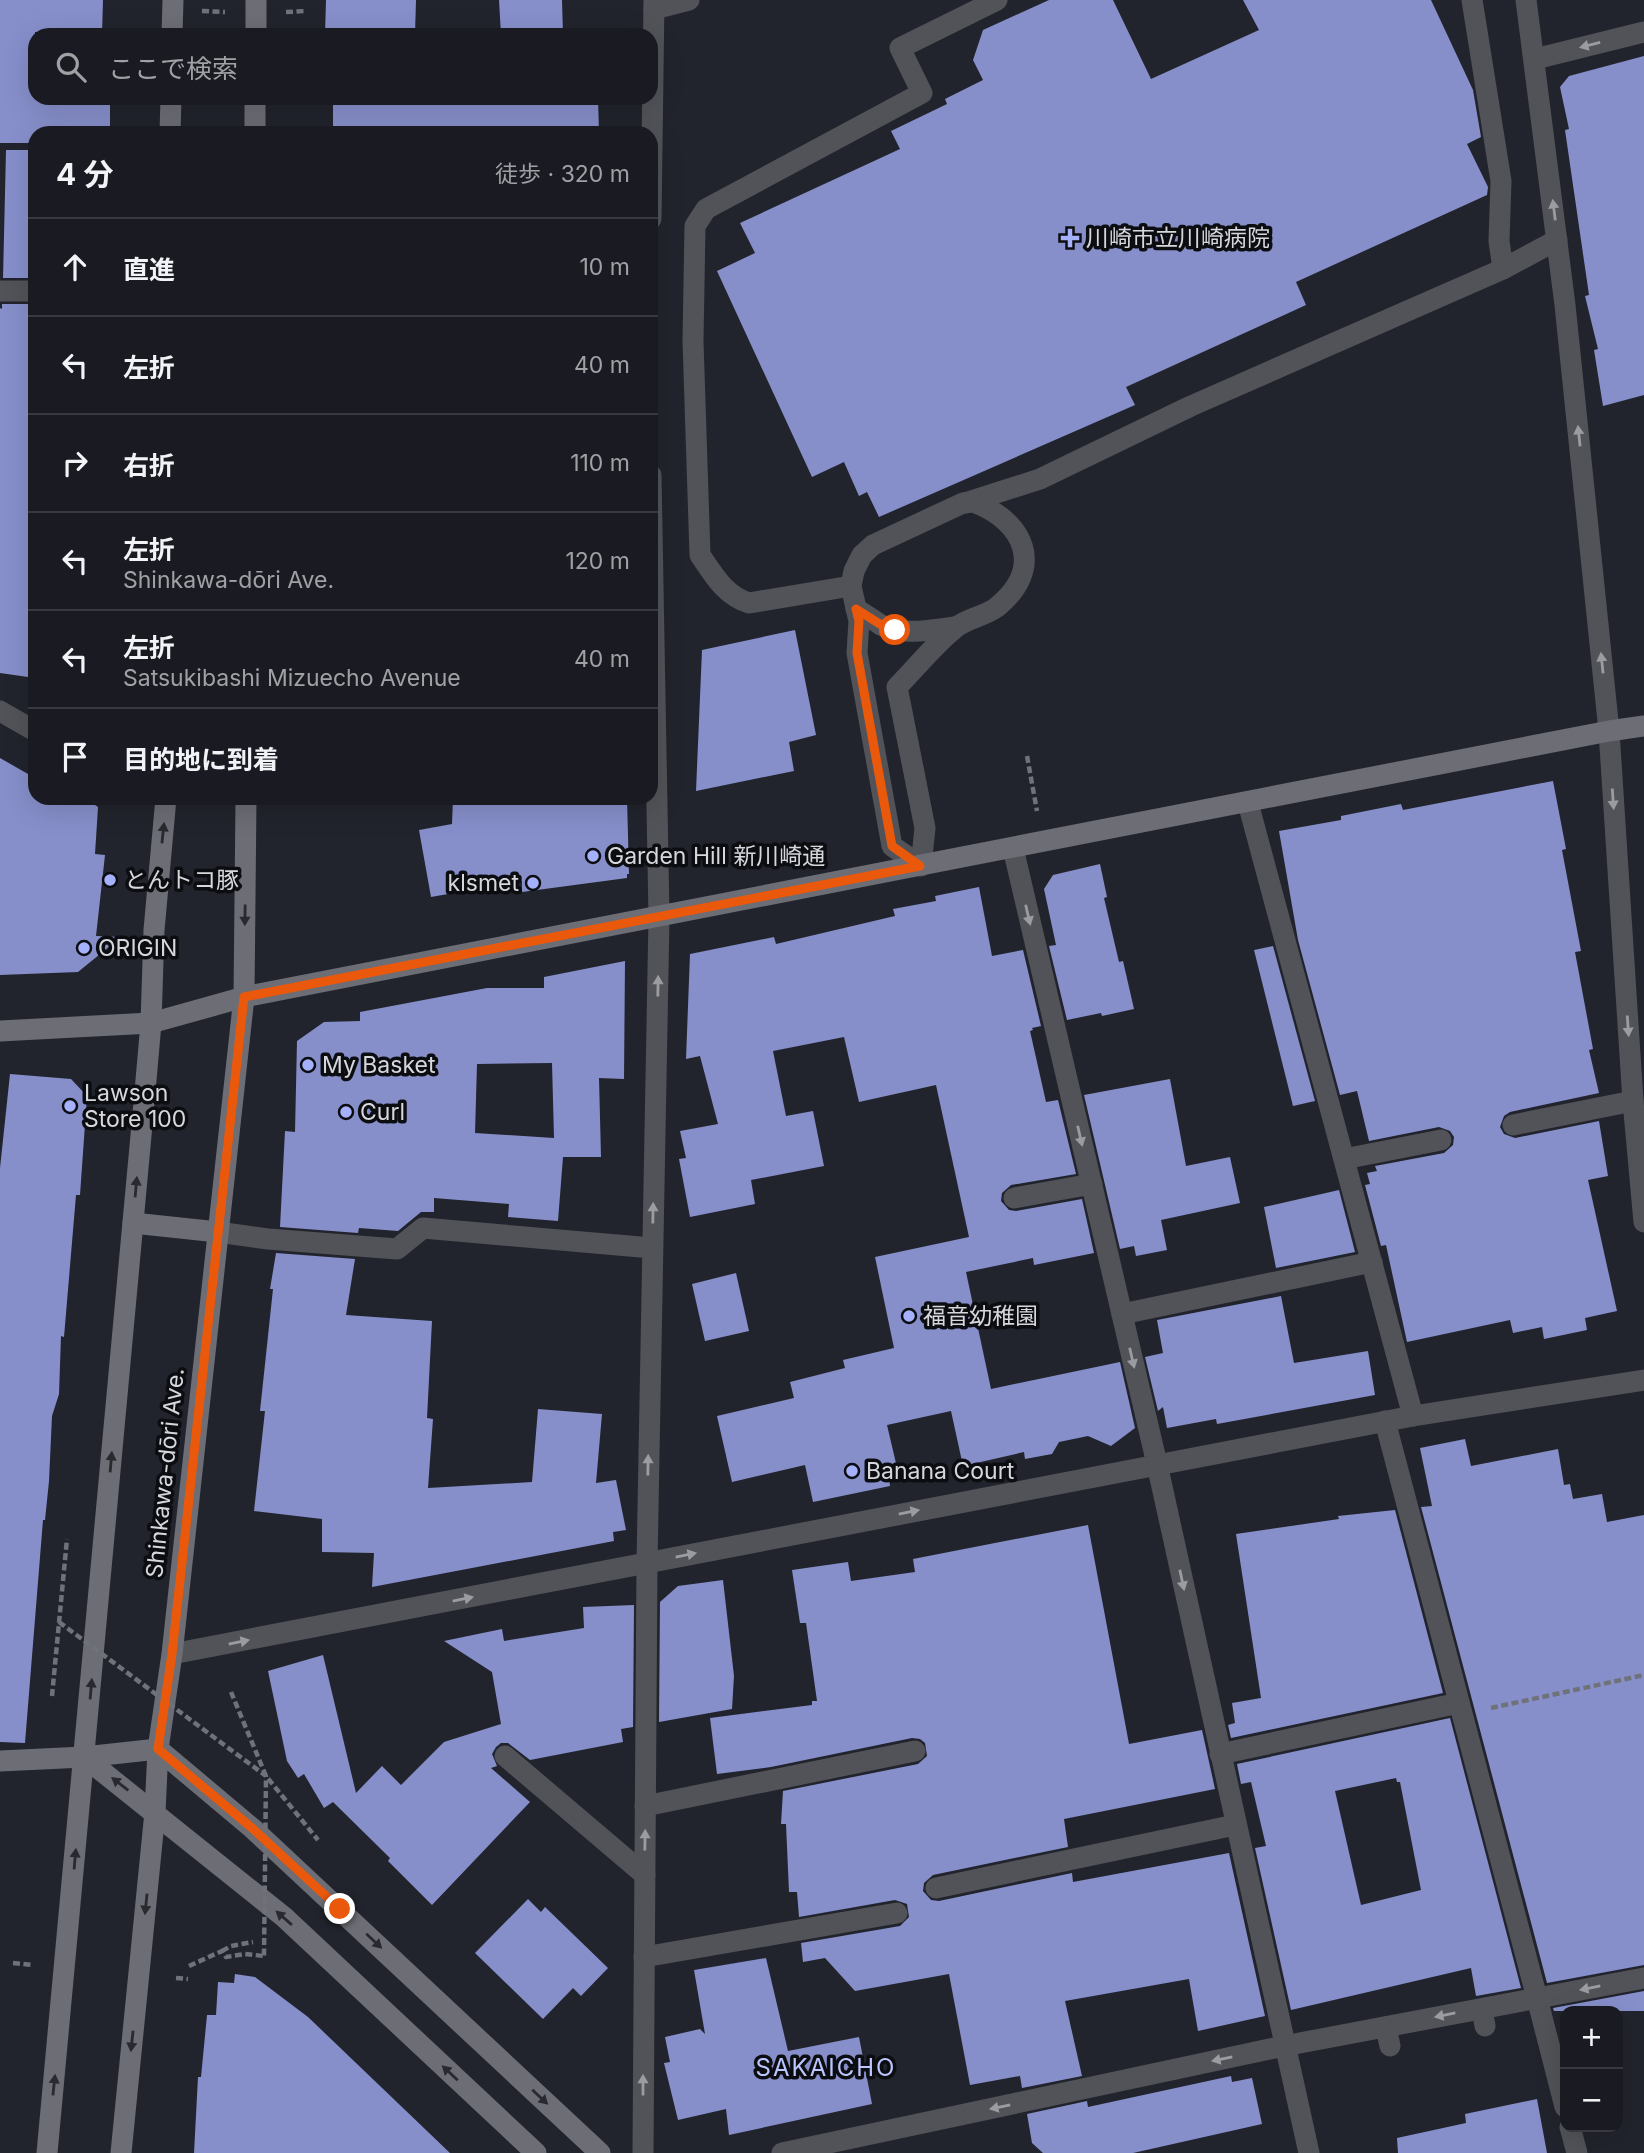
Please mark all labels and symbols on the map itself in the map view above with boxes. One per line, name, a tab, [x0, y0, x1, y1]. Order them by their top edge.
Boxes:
one-way arrow	[1578, 40, 1600, 51]
one-way arrow	[1548, 199, 1559, 221]
place label: 川崎市立川崎病院	[1086, 224, 1270, 252]
marker: 川崎市立川崎病院	[1060, 228, 1080, 248]
one-way arrow	[1573, 425, 1584, 447]
route start	[879, 614, 910, 645]
one-way arrow	[1596, 652, 1607, 674]
one-way arrow	[1608, 788, 1619, 810]
one-way arrow	[158, 822, 169, 844]
place label: Garden Hill 新川崎通	[607, 842, 825, 870]
marker: Garden Hill 新川崎通	[585, 848, 601, 864]
place label: とんトコ豚	[124, 866, 239, 894]
place label: klsmet	[448, 869, 519, 897]
marker: とんトコ豚	[102, 872, 118, 888]
marker: klsmet	[525, 875, 541, 891]
one-way arrow	[239, 904, 250, 926]
one-way arrow	[1023, 904, 1034, 926]
place label: ORIGIN	[98, 934, 177, 962]
marker: ORIGIN	[76, 940, 92, 956]
one-way arrow	[652, 974, 663, 996]
one-way arrow	[1623, 1015, 1634, 1037]
place label: My Basket	[322, 1051, 436, 1079]
marker: My Basket	[300, 1057, 316, 1073]
place label: Lawson Store 100	[84, 1079, 186, 1133]
marker: Lawson Store 100	[62, 1098, 78, 1114]
place label: Curl	[360, 1098, 405, 1126]
marker: Curl	[338, 1104, 354, 1120]
one-way arrow	[1075, 1125, 1086, 1147]
one-way arrow	[131, 1176, 142, 1198]
one-way arrow	[647, 1202, 659, 1224]
place label: 福音幼稚園	[923, 1302, 1038, 1330]
marker: 福音幼稚園	[901, 1308, 917, 1324]
one-way arrow	[1127, 1347, 1138, 1369]
street label: Shinkawa-dōri Ave.	[140, 1367, 190, 1579]
one-way arrow	[106, 1451, 117, 1473]
one-way arrow	[642, 1454, 654, 1476]
place label: Banana Court	[866, 1457, 1015, 1485]
marker: Banana Court	[844, 1463, 860, 1479]
one-way arrow	[898, 1506, 920, 1517]
one-way arrow	[675, 1549, 697, 1560]
one-way arrow	[1176, 1569, 1187, 1591]
one-way arrow	[452, 1593, 474, 1604]
one-way arrow	[228, 1636, 250, 1647]
one-way arrow	[86, 1678, 97, 1700]
one-way arrow	[111, 1777, 129, 1792]
one-way arrow	[639, 1828, 651, 1850]
one-way arrow	[70, 1847, 81, 1869]
one-way arrow	[140, 1893, 151, 1915]
route end	[324, 1893, 355, 1924]
one-way arrow	[275, 1910, 293, 1926]
one-way arrow	[365, 1933, 382, 1949]
one-way arrow	[1579, 1983, 1601, 1994]
one-way arrow	[1434, 2010, 1456, 2021]
one-way arrow	[126, 2031, 137, 2053]
district label: SAKAICHO	[756, 2053, 896, 2082]
one-way arrow	[1211, 2054, 1233, 2065]
one-way arrow	[442, 2065, 459, 2081]
one-way arrow	[49, 2074, 60, 2096]
one-way arrow	[637, 2074, 649, 2096]
one-way arrow	[531, 2088, 548, 2104]
one-way arrow	[989, 2101, 1011, 2112]

